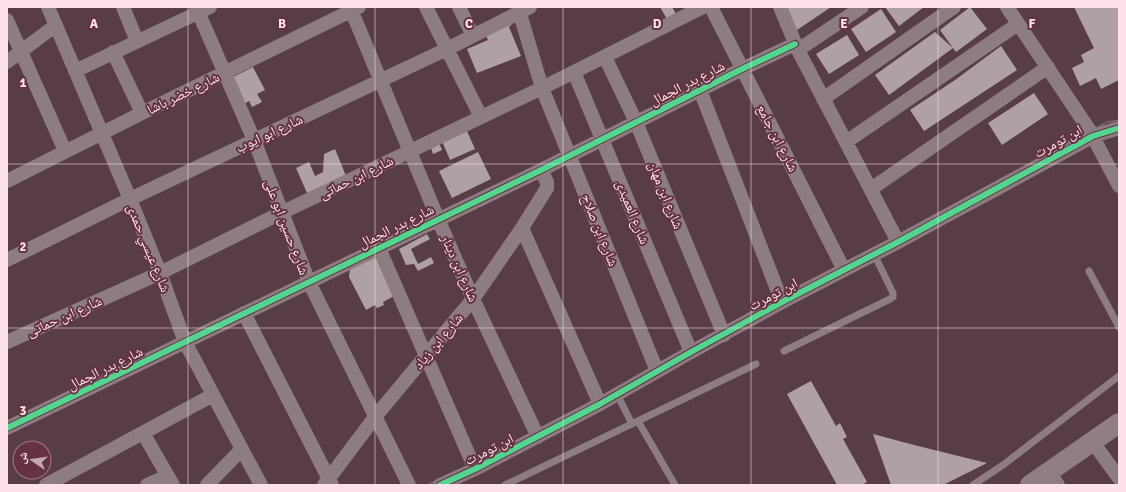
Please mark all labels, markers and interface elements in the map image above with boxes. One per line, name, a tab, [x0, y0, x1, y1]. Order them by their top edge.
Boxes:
text: A	[90, 16, 99, 32]
text: B	[278, 16, 286, 32]
text: C	[465, 16, 473, 32]
text: D	[653, 16, 662, 32]
text: E	[840, 16, 848, 32]
text: F	[1029, 16, 1036, 32]
street label: شارع بدر الجمال	[647, 57, 728, 111]
street label: شارع خضر باشا	[144, 69, 223, 119]
text: 1	[19, 75, 27, 91]
street label: شارع ابن جامع	[752, 102, 802, 175]
street label: شارع ابو ايوب	[233, 111, 306, 157]
street label: ابن تومرت	[1031, 121, 1085, 162]
street label: شارع ابن حماتى	[316, 152, 397, 204]
street label: شارع ابن مهان	[643, 159, 687, 232]
street label: شارع حسين ابو على	[260, 177, 313, 278]
street label: شارع العميدى	[611, 178, 653, 247]
street label: شارع ابن صلاح	[576, 191, 622, 269]
street label: شارع بدر الجمال	[356, 201, 437, 253]
street label: شارع عيسي حمدى	[121, 202, 174, 296]
street label: شارع ابن دينار	[436, 231, 482, 305]
text: 2	[19, 239, 27, 255]
street label: ابن تومرت	[746, 275, 800, 314]
street label: شارع ابن حماتى	[24, 292, 105, 342]
street label: شارع ابن زياد	[410, 310, 467, 373]
street label: شارع بدر الجمال	[65, 343, 146, 395]
text: 3	[19, 403, 27, 419]
street label: ابن تومرت	[462, 430, 517, 469]
north arrow	[12, 440, 52, 480]
text: ش	[15, 450, 31, 465]

